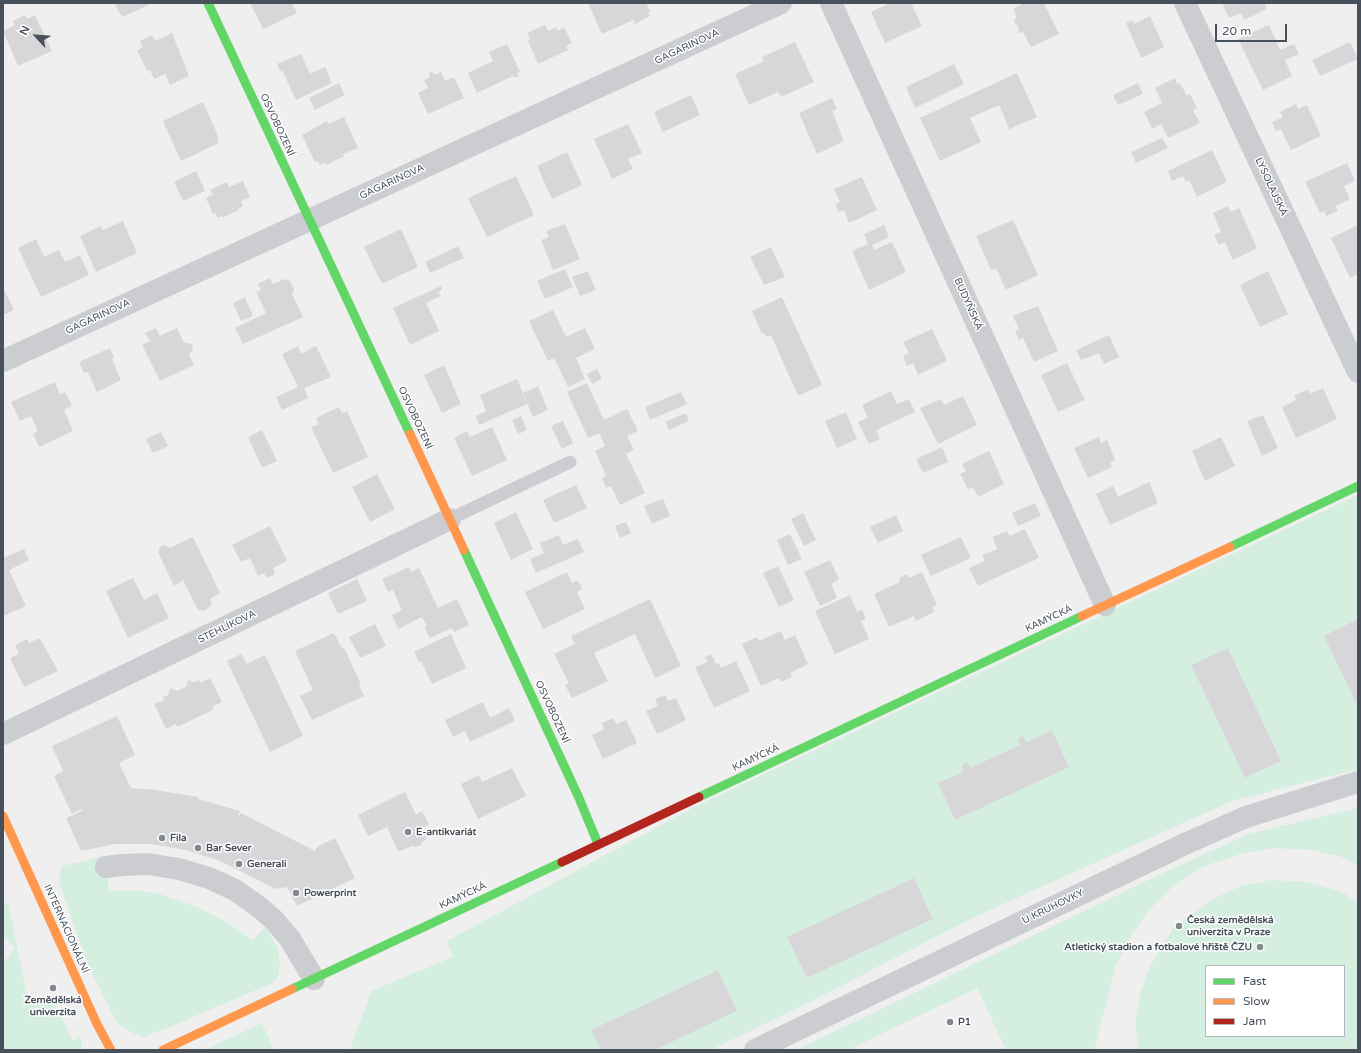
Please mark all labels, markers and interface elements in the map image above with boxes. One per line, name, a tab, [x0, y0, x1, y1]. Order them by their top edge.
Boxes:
north arrow	[16, 16, 56, 56]
scale bar	[1217, 16, 1289, 42]
text: N	[17, 24, 33, 37]
text: 20 m	[1222, 24, 1251, 38]
street label: GAGARINOVA	[653, 27, 721, 67]
street label: OSVOBOZENÍ	[257, 92, 297, 158]
street label: LYSOLAJSKÁ	[1252, 156, 1290, 218]
street label: GAGARINOVA	[358, 162, 426, 202]
street label: BUDYŇSKÁ	[951, 276, 985, 332]
street label: GAGARINOVA	[64, 297, 132, 337]
street label: OSVOBOZENÍ	[395, 385, 435, 451]
street label: KAMÝCKÁ	[1024, 603, 1074, 635]
street label: STEHLÍKOVA	[196, 608, 258, 646]
street label: OSVOBOZENÍ	[532, 679, 572, 745]
street label: KAMÝCKÁ	[731, 742, 781, 774]
place label: E-antikvariát	[416, 826, 476, 838]
marker: E-antikvariát	[403, 827, 413, 837]
place label: Fila	[170, 832, 187, 844]
marker: Fila	[157, 833, 167, 843]
place label: Bar Sever	[206, 842, 251, 854]
marker: Bar Sever	[193, 843, 203, 853]
place label: Generali	[247, 858, 286, 870]
marker: Generali	[234, 859, 244, 869]
street label: KAMÝCKÁ	[438, 880, 488, 912]
street label: INTERNACIONÁLNÍ	[41, 883, 91, 975]
place label: Powerprint	[304, 887, 356, 899]
street label: U KRUHOVKY	[1020, 887, 1086, 927]
marker: Powerprint	[291, 888, 301, 898]
place label: Česká zemědělská univerzita v Praze	[1187, 914, 1274, 938]
marker: Česká zemědělská univerzita v Praze	[1174, 921, 1184, 931]
place label: Atletický stadion a fotbalové hřiště ČZU	[1064, 941, 1252, 953]
marker: Atletický stadion a fotbalové hřiště ČZU	[1255, 942, 1265, 952]
legend	[1205, 965, 1345, 1037]
text: Fast	[1243, 974, 1266, 988]
marker: Zemědělská univerzita	[48, 983, 58, 993]
place label: Zemědělská univerzita	[24, 994, 82, 1018]
text: Slow	[1243, 994, 1270, 1008]
text: Jam	[1243, 1014, 1266, 1028]
place label: P1	[958, 1016, 971, 1028]
marker: P1	[945, 1017, 955, 1027]

